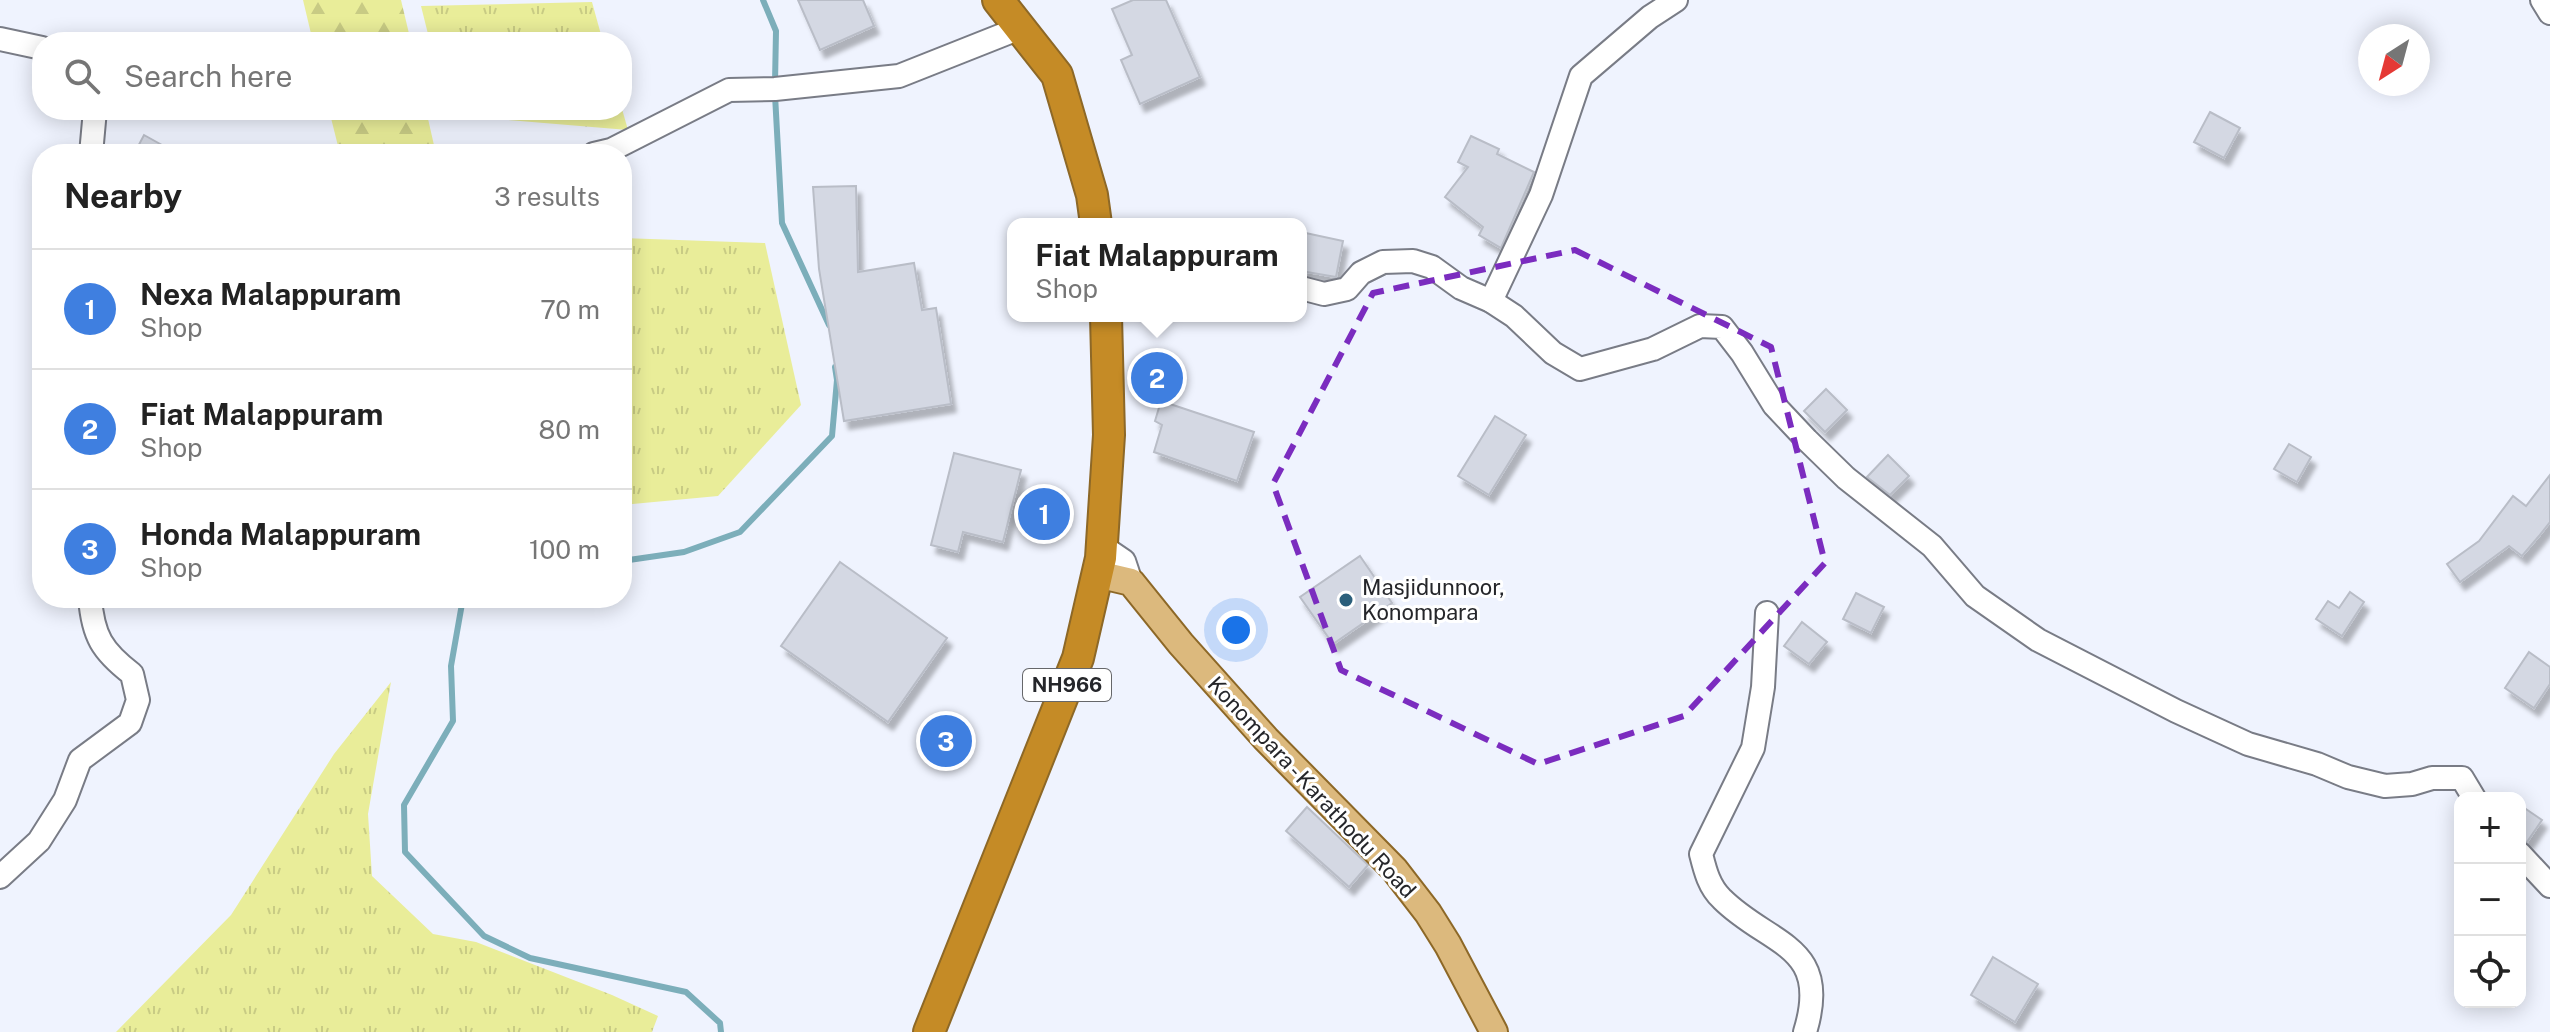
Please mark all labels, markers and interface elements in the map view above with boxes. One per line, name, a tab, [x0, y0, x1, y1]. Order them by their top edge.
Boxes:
north arrow	[2358, 24, 2430, 96]
search box	[32, 32, 632, 120]
icon: search	[60, 54, 104, 98]
text: Search here	[124, 58, 292, 94]
text: Nearby	[64, 176, 182, 216]
text: 3 results	[494, 181, 600, 212]
popup	[1007, 218, 1307, 322]
text: Fiat Malappuram	[1035, 237, 1279, 273]
text: Shop	[1035, 273, 1098, 304]
text: Nexa Malappuram	[140, 276, 401, 312]
text: 1	[84, 294, 96, 325]
text: 70 m	[540, 294, 600, 325]
text: Shop	[140, 312, 203, 343]
pin: 2	[1131, 348, 1183, 408]
text: Fiat Malappuram	[140, 396, 383, 432]
text: 2	[82, 414, 98, 445]
text: 80 m	[539, 414, 600, 445]
text: Shop	[140, 432, 203, 463]
pin: 1	[1018, 484, 1070, 544]
text: Honda Malappuram	[140, 516, 421, 552]
text: 3	[81, 534, 99, 565]
text: 100 m	[529, 534, 600, 565]
text: Shop	[140, 552, 203, 583]
place label: Masjidunnoor, Konompara	[1362, 574, 1505, 625]
marker: Masjidunnoor, Konompara	[1337, 591, 1355, 609]
your location	[1216, 610, 1256, 650]
road number: NH966	[1023, 669, 1111, 701]
street label: Konompara - Karathodu Road	[1202, 671, 1422, 903]
pin: 3	[920, 711, 972, 771]
map controls	[2454, 792, 2526, 1008]
button: +	[2454, 792, 2526, 864]
button: −	[2454, 864, 2526, 936]
button: locate	[2454, 936, 2526, 1008]

